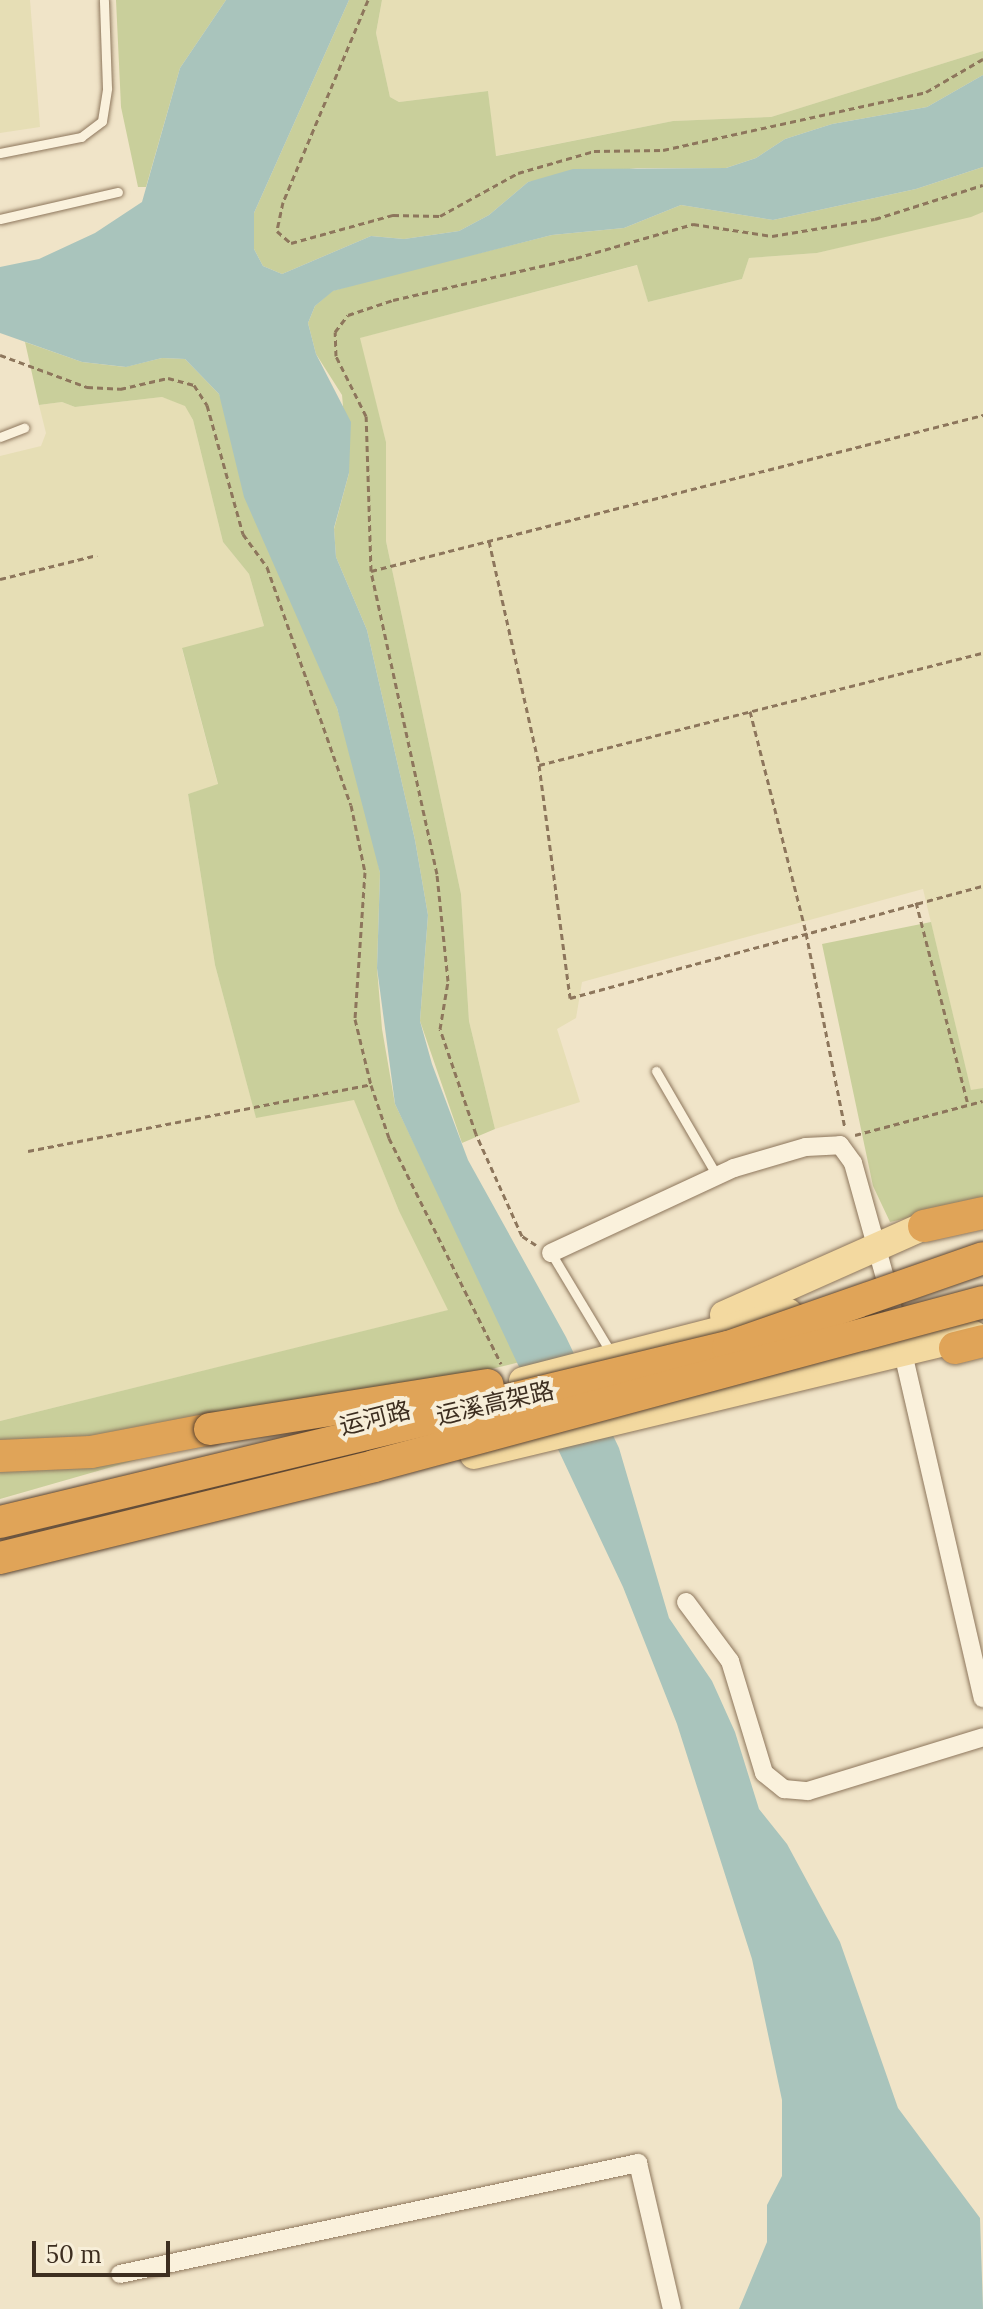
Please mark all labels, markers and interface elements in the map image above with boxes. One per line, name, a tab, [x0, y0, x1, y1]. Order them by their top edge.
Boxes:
street label: 运溪高架路	[433, 1375, 557, 1431]
street label: 运河路	[337, 1395, 413, 1441]
scale bar	[36, 2225, 174, 2275]
text: 50 m	[46, 2239, 102, 2270]

